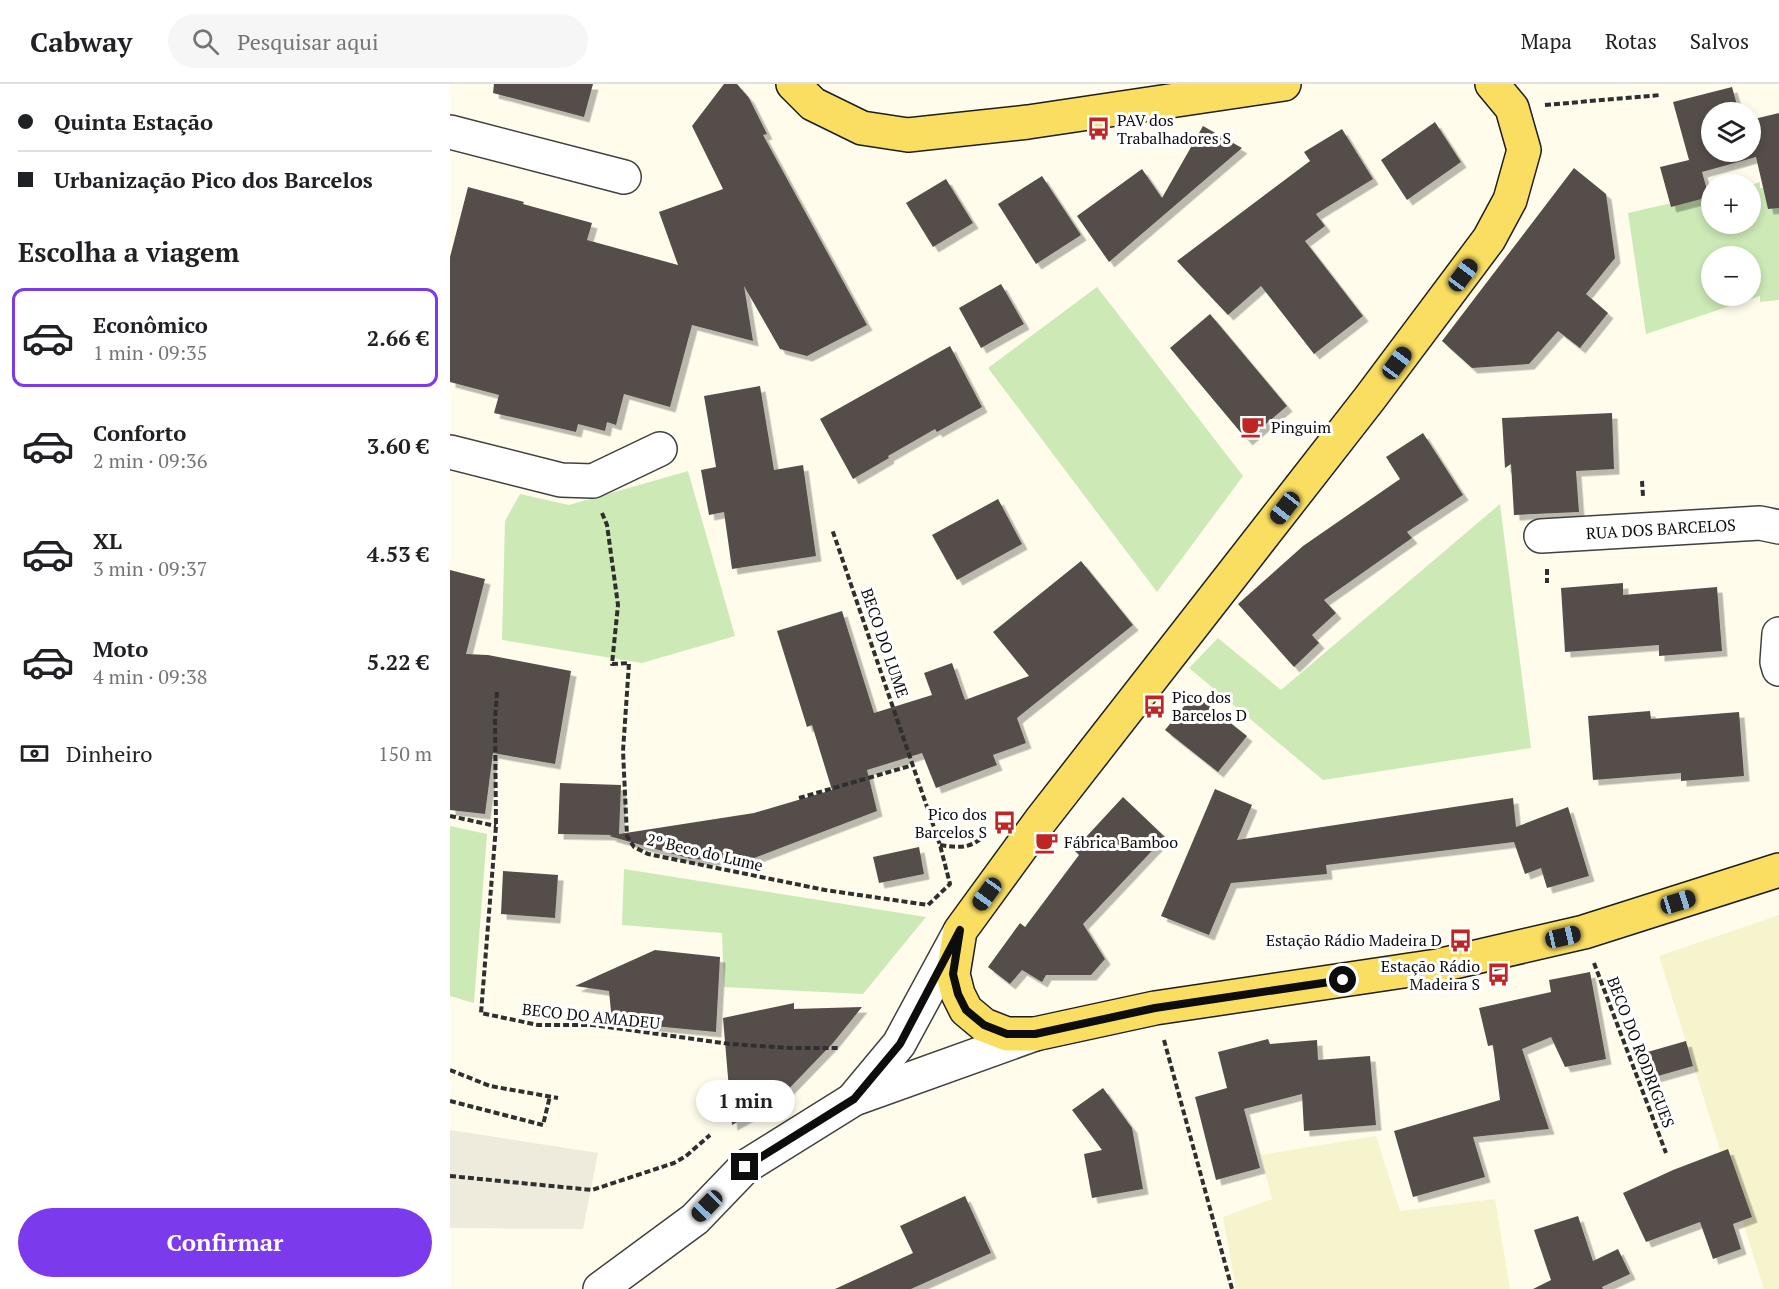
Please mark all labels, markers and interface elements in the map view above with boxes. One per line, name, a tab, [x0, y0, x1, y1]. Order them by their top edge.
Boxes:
search box	[168, 14, 588, 68]
text: Cabway	[30, 23, 132, 60]
icon: search	[189, 25, 222, 58]
text: Pesquisar aqui	[237, 27, 379, 56]
text: Mapa	[1521, 27, 1572, 55]
text: Rotas	[1605, 27, 1657, 55]
text: Salvos	[1690, 27, 1749, 55]
map controls	[1701, 102, 1761, 306]
button: layers	[1701, 102, 1761, 162]
text: Quinta Estação	[54, 107, 213, 136]
place label: PAV dos Trabalhadores S	[1117, 109, 1231, 149]
bus stop icon: PAV dos Trabalhadores S	[1086, 116, 1112, 142]
text: Urbanização Pico dos Barcelos	[54, 165, 373, 194]
button: +	[1701, 174, 1761, 234]
text: Escolha a viagem	[18, 234, 239, 270]
button: −	[1701, 246, 1761, 306]
car	[1445, 255, 1481, 295]
text: Econômico	[93, 310, 208, 339]
icon: car	[21, 311, 75, 365]
text: 2.66 €	[367, 323, 429, 352]
text: 1 min · 09:35	[93, 339, 207, 366]
car	[1379, 343, 1415, 383]
cafe icon: Pinguim	[1240, 414, 1266, 440]
place label: Pinguim	[1271, 416, 1331, 438]
text: Conforto	[93, 418, 186, 447]
icon: car	[21, 419, 75, 473]
text: 3.60 €	[367, 431, 429, 460]
text: 2 min · 09:36	[93, 447, 207, 474]
car	[1267, 488, 1303, 528]
street label: RUA DOS BARCELOS	[1585, 513, 1736, 544]
text: XL	[93, 526, 122, 555]
icon: car	[21, 527, 75, 581]
text: 4.53 €	[367, 539, 429, 568]
text: 3 min · 09:37	[93, 555, 207, 582]
street label: BECO DO LUME	[856, 585, 914, 701]
text: Moto	[93, 634, 148, 663]
icon: car	[21, 635, 75, 689]
text: 5.22 €	[367, 647, 429, 676]
text: 4 min · 09:38	[93, 663, 207, 690]
place label: Pico dos Barcelos D	[1172, 686, 1247, 726]
bus stop icon: Pico dos Barcelos D	[1141, 693, 1167, 719]
icon: cash	[18, 737, 51, 770]
text: Dinheiro	[66, 739, 152, 768]
text: 150 m	[378, 740, 432, 767]
place label: Pico dos Barcelos S	[915, 803, 987, 843]
bus stop icon: Pico dos Barcelos S	[992, 810, 1018, 836]
street label: 2º Beco do Lume	[645, 828, 765, 876]
cafe icon: Fábrica Bamboo	[1033, 829, 1059, 855]
place label: Fábrica Bamboo	[1064, 831, 1178, 853]
car	[969, 874, 1005, 914]
car	[1658, 888, 1698, 916]
car	[1543, 924, 1583, 950]
bus stop icon: Estação Rádio Madeira D	[1447, 927, 1473, 953]
place label: Estação Rádio Madeira D	[1266, 929, 1442, 951]
place label: Estação Rádio Madeira S	[1381, 955, 1480, 995]
bus stop icon: Estação Rádio Madeira S	[1485, 962, 1511, 988]
route start	[1329, 966, 1356, 993]
street label: BECO DO RODRIGUES	[1602, 973, 1680, 1131]
street label: BECO DO AMADEU	[521, 998, 661, 1034]
callout: 1 min	[696, 1080, 794, 1122]
text: 1 min	[718, 1087, 773, 1114]
route end	[731, 1153, 758, 1180]
car	[688, 1187, 726, 1225]
button: Confirmar	[18, 1208, 432, 1277]

